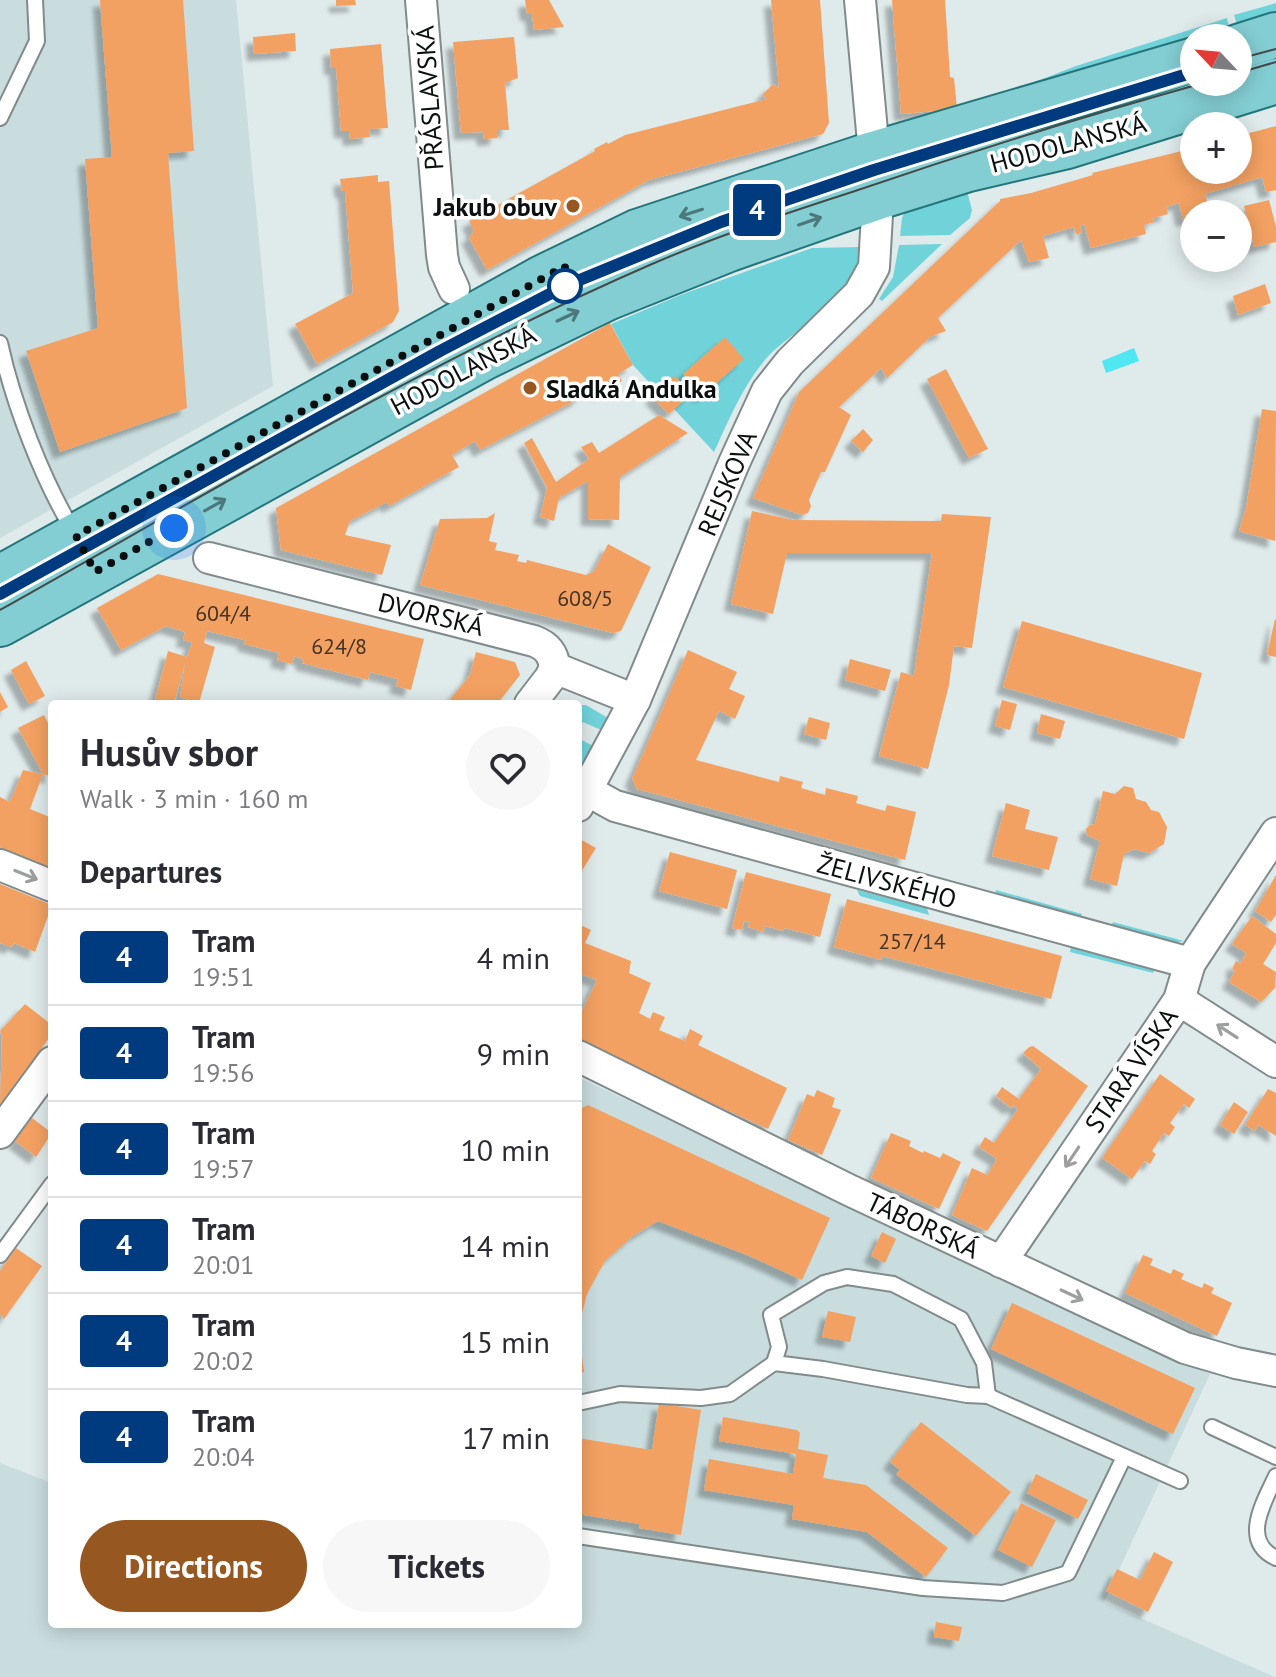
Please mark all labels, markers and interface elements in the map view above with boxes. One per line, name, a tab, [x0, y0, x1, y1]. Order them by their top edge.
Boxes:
north arrow	[1180, 24, 1252, 96]
map controls	[1180, 24, 1252, 272]
street label: PŘÁSLAVSKÁ	[407, 25, 451, 171]
street label: HODOLANSKÁ	[986, 106, 1150, 180]
button: +	[1180, 112, 1252, 184]
line badge: 4	[731, 184, 783, 236]
place label: Jakub obuv	[433, 190, 558, 223]
text: 4	[749, 191, 765, 228]
marker: Jakub obuv	[564, 197, 582, 215]
button: −	[1180, 200, 1252, 272]
one-way arrow	[678, 206, 703, 221]
one-way arrow	[797, 212, 822, 227]
unlabelled marker	[548, 269, 582, 303]
one-way arrow	[555, 308, 579, 323]
street label: HODOLANSKÁ	[384, 318, 542, 422]
place label: Sladká Andulka	[546, 372, 717, 405]
marker: Sladká Andulka	[521, 379, 539, 397]
street label: REJSKOVA	[690, 425, 764, 541]
one-way arrow	[203, 497, 227, 512]
your location	[154, 508, 194, 548]
house number: 608/5	[557, 584, 613, 612]
street label: DVORSKÁ	[375, 585, 487, 643]
house number: 604/4	[195, 599, 251, 627]
house number: 624/8	[311, 632, 367, 660]
button: heart	[466, 726, 550, 810]
text: Husův sbor	[80, 727, 258, 776]
text: Walk · 3 min · 160 m	[80, 782, 308, 815]
street label: ŽELIVSKÉHO	[814, 847, 960, 915]
text: Departures	[80, 852, 222, 891]
one-way arrow	[13, 869, 38, 884]
text: Tram	[192, 921, 255, 960]
house number: 257/14	[878, 927, 946, 955]
text: 4	[116, 938, 132, 975]
text: 4 min	[477, 938, 550, 977]
text: 19:51	[192, 960, 254, 993]
street label: STARÁ VÍSKA	[1077, 1001, 1185, 1139]
text: Tram	[192, 1017, 255, 1056]
one-way arrow	[1217, 1022, 1239, 1039]
text: 4	[116, 1034, 132, 1071]
text: 9 min	[477, 1034, 550, 1073]
text: 19:56	[192, 1056, 254, 1089]
text: Tram	[192, 1113, 255, 1152]
text: 4	[116, 1130, 132, 1167]
text: 10 min	[460, 1130, 550, 1169]
one-way arrow	[1064, 1145, 1080, 1167]
text: 19:57	[192, 1152, 254, 1185]
street label: TÁBORSKÁ	[861, 1185, 985, 1265]
text: Tram	[192, 1209, 255, 1248]
text: 4	[116, 1226, 132, 1263]
text: 14 min	[460, 1226, 550, 1265]
text: 20:01	[192, 1248, 254, 1281]
one-way arrow	[1059, 1288, 1083, 1303]
text: Tram	[192, 1305, 255, 1344]
text: 4	[116, 1322, 132, 1359]
text: 15 min	[460, 1322, 550, 1361]
text: 20:02	[192, 1344, 254, 1377]
text: Tram	[192, 1401, 255, 1440]
text: 4	[116, 1418, 132, 1455]
text: 17 min	[462, 1418, 550, 1457]
text: 20:04	[192, 1440, 254, 1473]
button: Directions	[80, 1520, 307, 1612]
button: Tickets	[323, 1520, 550, 1612]

